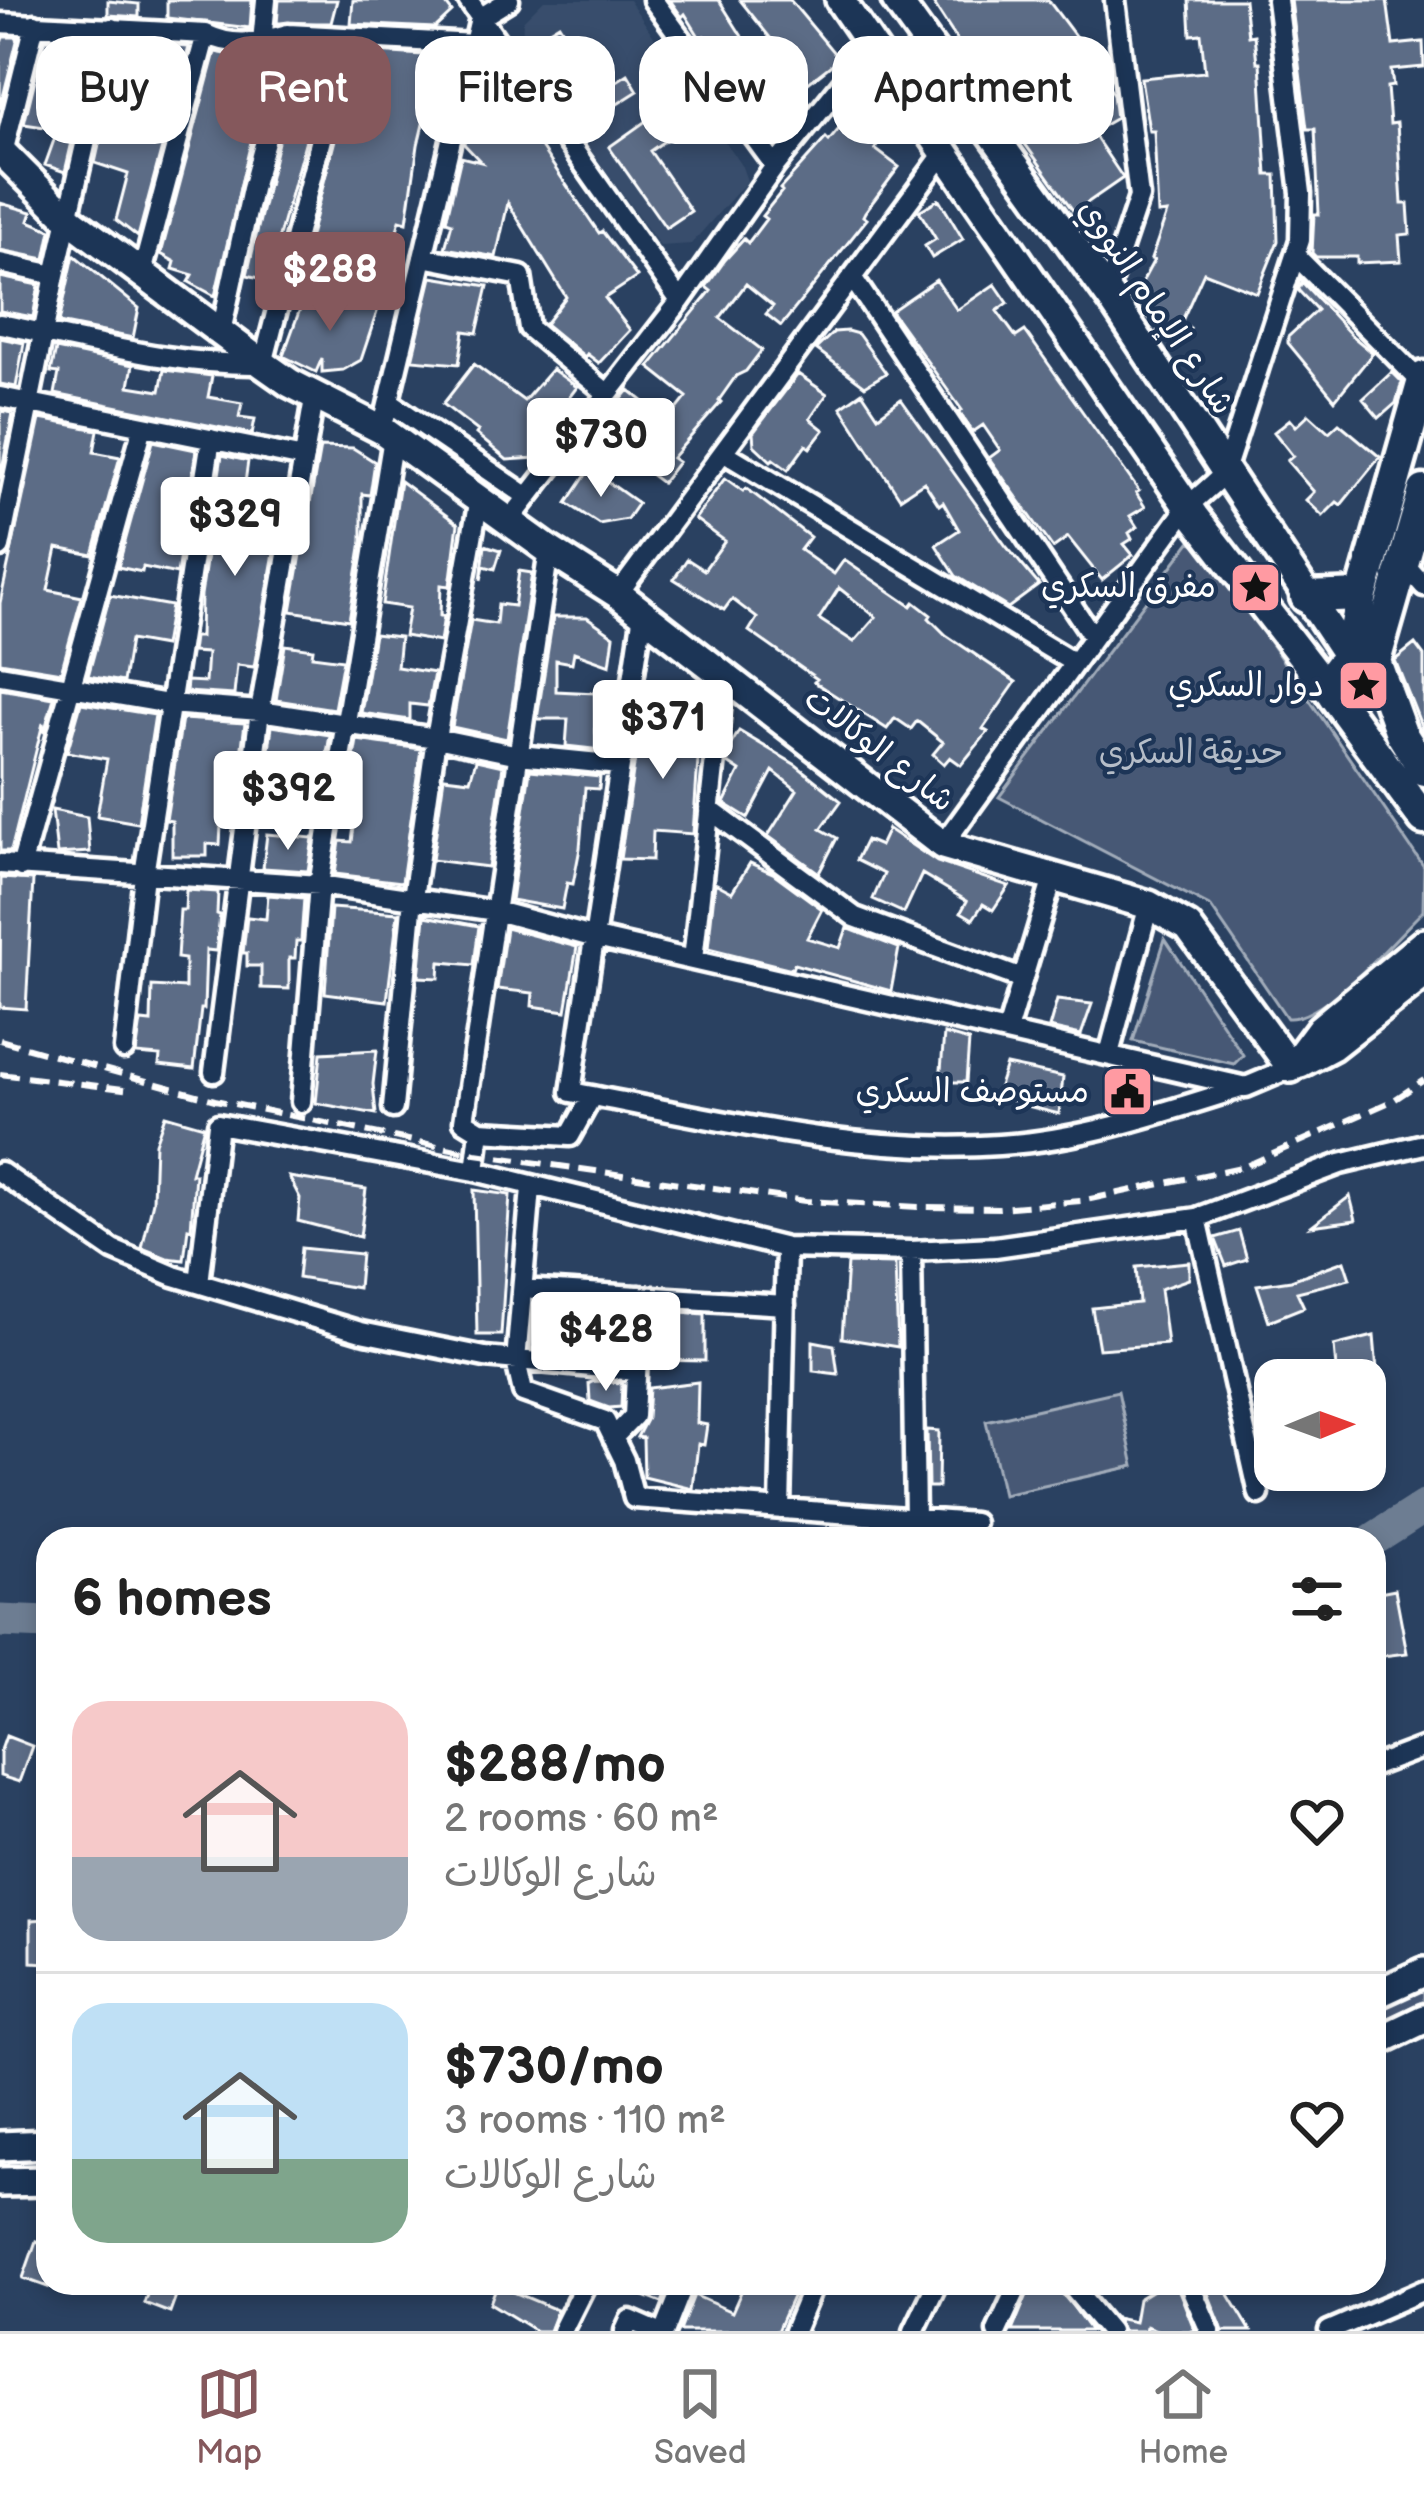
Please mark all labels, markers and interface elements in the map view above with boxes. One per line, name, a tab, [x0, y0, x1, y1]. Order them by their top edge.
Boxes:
chip: Buy	[36, 36, 191, 144]
chip: Rent	[215, 36, 391, 144]
chip: Filters	[415, 36, 615, 144]
chip: New	[639, 36, 808, 144]
chip: Apartment	[832, 36, 1114, 144]
street label: شارع الإمام النووي	[1066, 192, 1243, 425]
pin: $288	[259, 232, 401, 334]
text: $288	[282, 247, 378, 294]
pin: $730	[530, 398, 672, 500]
text: $730	[554, 413, 648, 460]
pin: $329	[164, 477, 306, 579]
text: $329	[188, 492, 282, 539]
place icon: مفرق السكري	[1227, 559, 1283, 615]
place label: مفرق السكري	[1041, 567, 1216, 609]
place icon: دوار السكري	[1335, 658, 1391, 714]
place label: دوار السكري	[1168, 666, 1324, 708]
street label: شارع الوكالات	[794, 679, 962, 823]
pin: $371	[592, 680, 734, 782]
text: $371	[620, 695, 706, 742]
park label: حديقة السكري	[1099, 733, 1283, 775]
pin: $392	[217, 751, 359, 853]
text: $392	[241, 766, 335, 813]
public building icon: مستوصف السكري	[1100, 1064, 1156, 1120]
place label: مستوصف السكري	[856, 1072, 1089, 1114]
pin: $428	[535, 1292, 677, 1394]
text: $428	[558, 1307, 654, 1354]
north arrow	[1254, 1359, 1386, 1491]
map controls	[1254, 1359, 1386, 1491]
icon: filters	[1284, 1566, 1350, 1632]
text: 6 homes	[72, 1569, 272, 1630]
text: $288/mo	[444, 1735, 666, 1796]
icon: home	[168, 1749, 312, 1893]
icon: heart	[1284, 1788, 1350, 1854]
text: 2 rooms · 60 m²	[444, 1796, 719, 1843]
text: شارع الوكالات	[444, 1851, 657, 1898]
text: $730/mo	[444, 2037, 664, 2098]
icon: home	[168, 2051, 312, 2195]
icon: heart	[1284, 2090, 1350, 2156]
text: 3 rooms · 110 m²	[444, 2098, 726, 2145]
text: شارع الوكالات	[444, 2153, 657, 2200]
tab: Map	[196, 2361, 262, 2473]
tab: Saved	[654, 2361, 747, 2473]
tab: Home	[1138, 2361, 1228, 2473]

